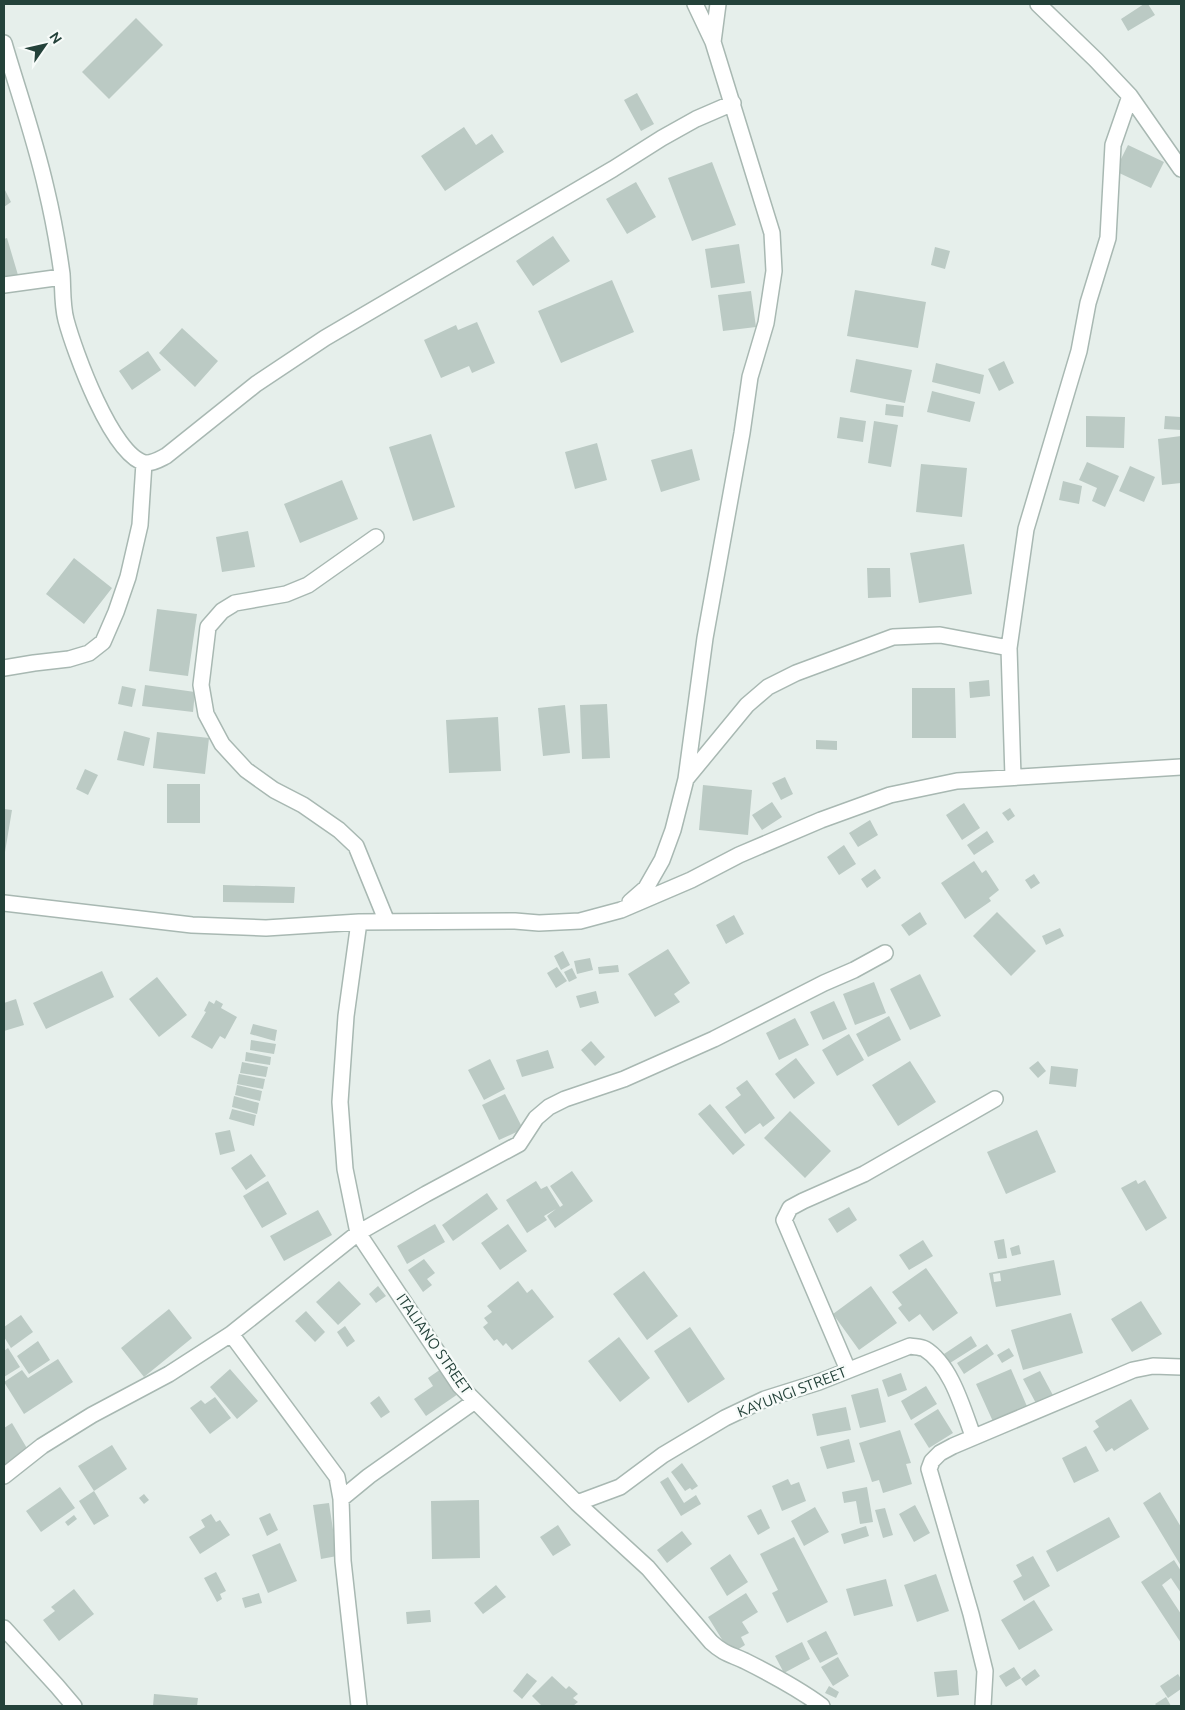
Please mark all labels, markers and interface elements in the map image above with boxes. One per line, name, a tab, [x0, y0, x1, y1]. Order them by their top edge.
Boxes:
north arrow	[20, 20, 70, 70]
text: N	[46, 29, 65, 47]
street label: ITALIANO STREET	[393, 1290, 476, 1398]
street label: KAYUNGI STREET	[735, 1363, 850, 1420]

